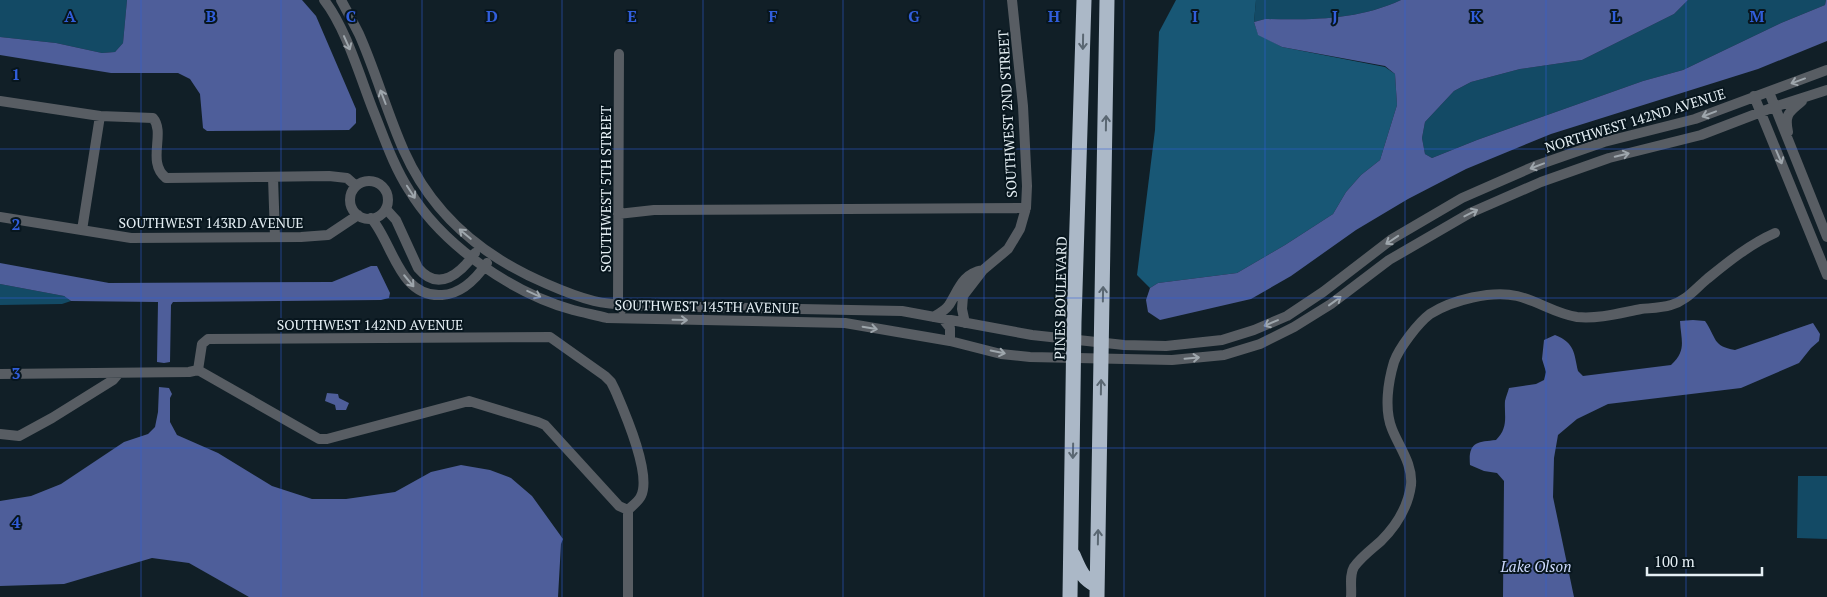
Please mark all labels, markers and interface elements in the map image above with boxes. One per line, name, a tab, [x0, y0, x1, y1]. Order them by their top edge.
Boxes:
text: A	[64, 5, 76, 27]
text: B	[206, 5, 216, 27]
text: C	[346, 5, 356, 27]
text: D	[486, 5, 498, 27]
text: E	[627, 5, 637, 27]
text: F	[768, 5, 778, 27]
text: G	[908, 5, 920, 27]
text: H	[1048, 5, 1060, 27]
text: I	[1192, 5, 1198, 27]
text: J	[1332, 5, 1338, 27]
text: K	[1470, 5, 1482, 27]
text: L	[1611, 5, 1621, 27]
text: M	[1750, 5, 1765, 27]
street label: SOUTHWEST 2ND STREET	[993, 29, 1021, 198]
one-way arrow	[1078, 34, 1088, 50]
one-way arrow	[342, 35, 352, 50]
text: 1	[11, 63, 21, 85]
one-way arrow	[1791, 77, 1806, 86]
street label: NORTHWEST 142ND AVENUE	[1542, 83, 1728, 157]
one-way arrow	[378, 89, 387, 105]
street label: SOUTHWEST 5TH STREET	[596, 105, 615, 272]
one-way arrow	[1702, 110, 1717, 119]
one-way arrow	[1101, 115, 1111, 132]
one-way arrow	[1775, 149, 1784, 164]
one-way arrow	[1614, 150, 1630, 159]
one-way arrow	[1530, 162, 1545, 171]
one-way arrow	[406, 185, 416, 199]
one-way arrow	[1463, 208, 1478, 218]
text: 2	[11, 213, 21, 235]
street label: SOUTHWEST 143RD AVENUE	[119, 213, 303, 232]
one-way arrow	[459, 229, 472, 240]
one-way arrow	[1386, 235, 1400, 245]
street label: PINES BOULEVARD	[1049, 236, 1071, 360]
one-way arrow	[403, 274, 414, 287]
one-way arrow	[1098, 286, 1108, 302]
one-way arrow	[526, 290, 541, 299]
street label: SOUTHWEST 145TH AVENUE	[614, 295, 800, 317]
one-way arrow	[1328, 296, 1341, 307]
street label: SOUTHWEST 142ND AVENUE	[277, 315, 463, 334]
one-way arrow	[672, 316, 688, 325]
one-way arrow	[1264, 318, 1279, 328]
one-way arrow	[862, 323, 878, 333]
one-way arrow	[989, 348, 1005, 358]
one-way arrow	[1184, 353, 1200, 363]
text: 3	[11, 362, 21, 384]
one-way arrow	[1096, 379, 1106, 396]
one-way arrow	[1068, 442, 1078, 459]
text: 4	[11, 511, 21, 533]
one-way arrow	[1093, 530, 1103, 546]
scale bar	[1647, 544, 1762, 576]
text: 100 m	[1654, 551, 1695, 571]
water label: Lake Olson	[1500, 556, 1571, 576]

